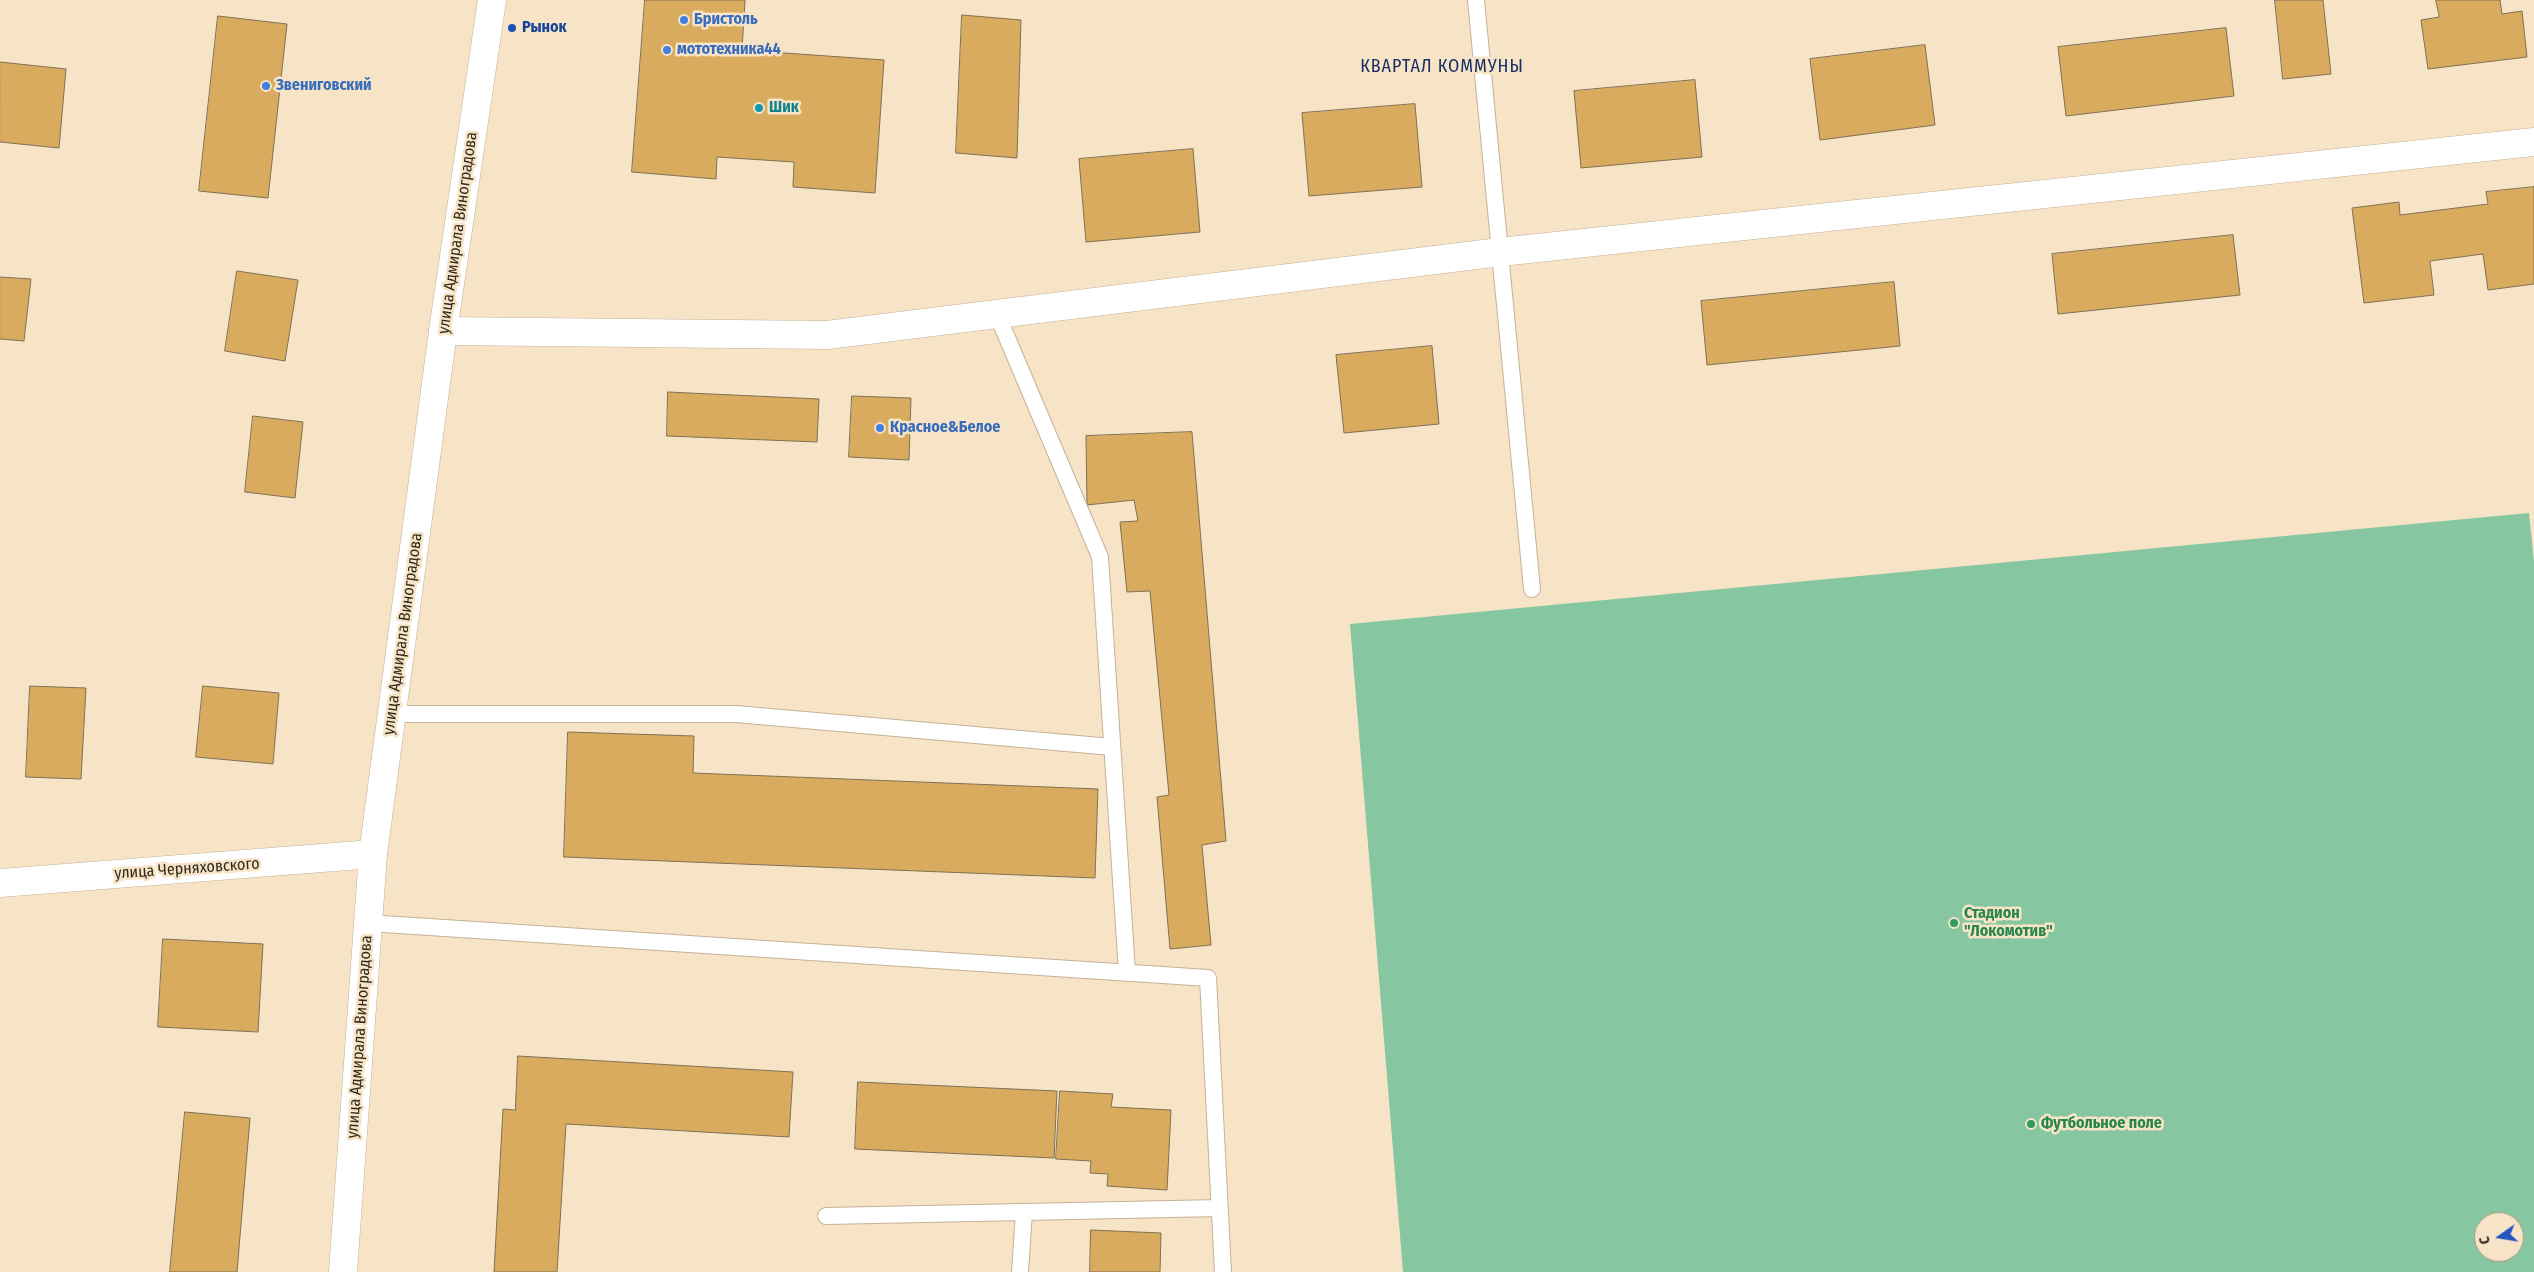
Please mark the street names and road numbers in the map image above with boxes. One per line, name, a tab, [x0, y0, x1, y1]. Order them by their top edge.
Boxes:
street label: улица Адмирала Виноградова	[434, 131, 482, 335]
street label: улица Адмирала Виноградова	[379, 532, 427, 736]
street label: улица Черняховского	[114, 854, 260, 884]
street label: улица Адмирала Виноградова	[343, 935, 377, 1139]

